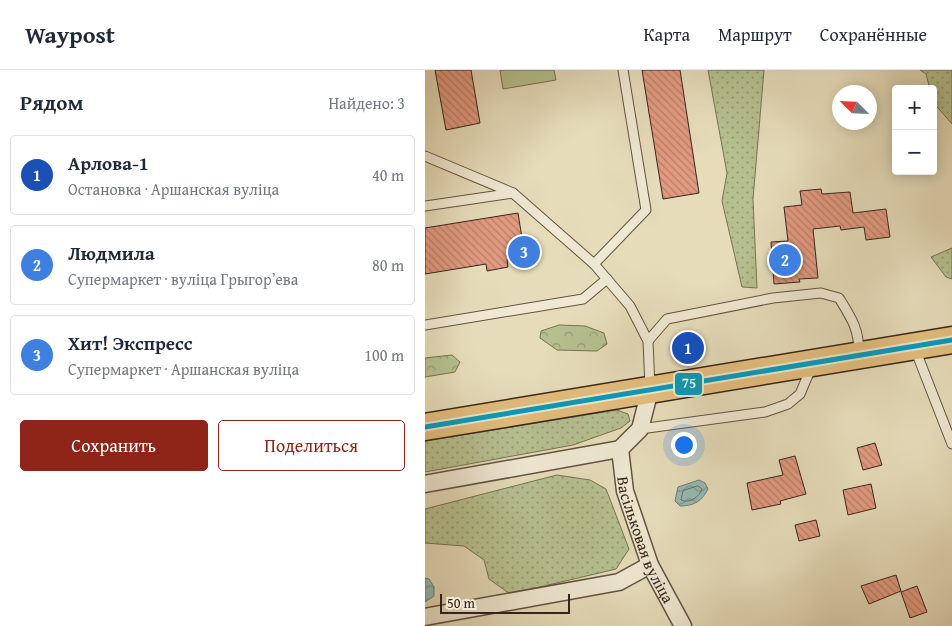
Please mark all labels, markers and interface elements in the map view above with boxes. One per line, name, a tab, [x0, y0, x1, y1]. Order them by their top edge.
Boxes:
text: Waypost	[25, 17, 115, 52]
text: Карта	[644, 21, 690, 48]
text: Маршрут	[718, 21, 792, 48]
text: Сохранённые	[820, 21, 927, 48]
north arrow	[832, 85, 877, 130]
map controls	[892, 85, 937, 175]
button: +	[892, 85, 937, 130]
text: Рядом	[20, 87, 83, 118]
text: Найдено: 3	[328, 91, 405, 115]
button: −	[892, 130, 937, 175]
text: Арлова-1	[68, 149, 149, 177]
text: 1	[33, 163, 41, 187]
text: 40 m	[372, 163, 404, 187]
text: Остановка · Аршанская вуліца	[68, 177, 279, 201]
pin: 3	[508, 233, 540, 271]
text: Людмила	[68, 239, 155, 267]
pin: 2	[769, 241, 801, 279]
text: 2	[33, 253, 41, 277]
text: 80 m	[372, 253, 404, 277]
text: Супермаркет · вуліца Грыгорʼева	[68, 267, 298, 291]
text: Хит! Экспресс	[68, 329, 193, 357]
pin: 1	[672, 329, 704, 367]
text: 3	[33, 343, 41, 367]
text: 100 m	[364, 343, 404, 367]
text: Супермаркет · Аршанская вуліца	[68, 357, 299, 381]
line badge: 75	[674, 372, 703, 396]
text: 75	[682, 373, 696, 393]
button: Сохранить	[20, 420, 208, 471]
button: Поделиться	[218, 420, 405, 471]
your location	[671, 432, 697, 458]
street label: Васільковая вуліца	[611, 475, 681, 608]
scale bar	[440, 591, 570, 614]
text: 50 m	[447, 593, 475, 613]

